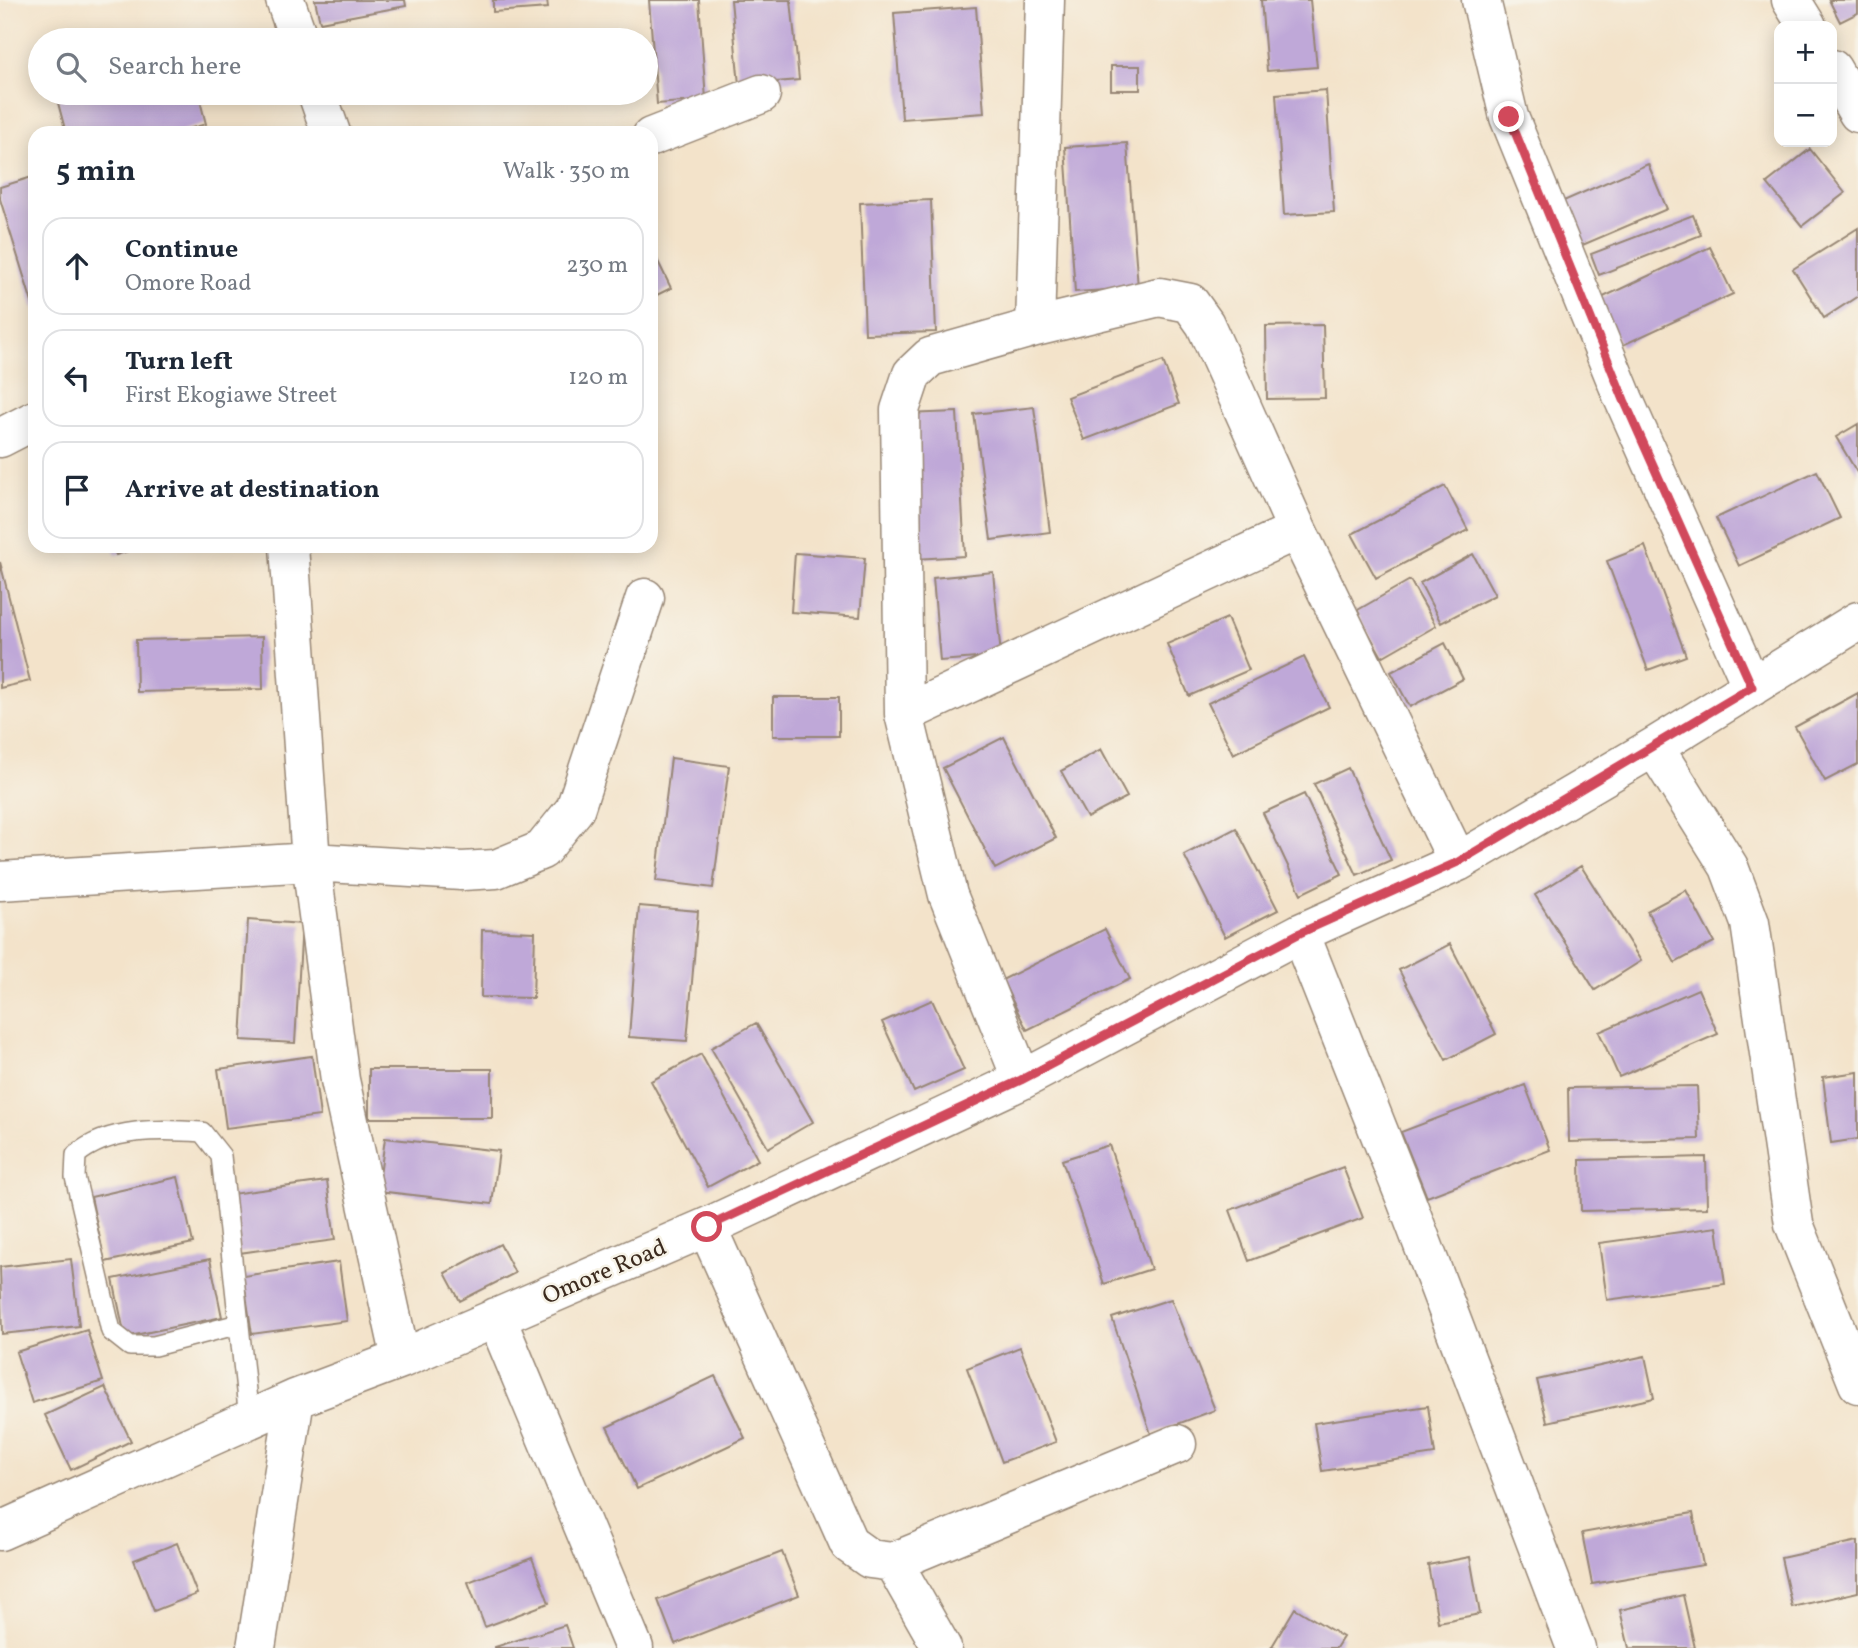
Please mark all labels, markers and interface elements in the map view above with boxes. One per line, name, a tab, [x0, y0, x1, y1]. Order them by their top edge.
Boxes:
map controls	[1774, 21, 1837, 147]
button: +	[1774, 21, 1837, 84]
search box	[28, 28, 658, 105]
icon: search	[52, 48, 90, 86]
text: Search here	[108, 49, 241, 85]
button: −	[1774, 84, 1837, 147]
route end	[1493, 101, 1524, 132]
text: 5 min	[56, 151, 136, 193]
text: Walk · 350 m	[503, 156, 630, 188]
text: Continue	[125, 232, 238, 268]
icon: ahead	[58, 247, 96, 285]
text: 230 m	[566, 250, 628, 282]
text: Omore Road	[125, 268, 251, 300]
text: Turn left	[125, 344, 233, 380]
icon: left	[58, 359, 96, 397]
text: 120 m	[568, 362, 628, 394]
text: First Ekogiawe Street	[125, 380, 337, 412]
icon: arrive	[58, 471, 96, 509]
text: Arrive at destination	[125, 472, 380, 508]
route start	[691, 1211, 722, 1242]
street label: Omore Road	[537, 1231, 672, 1314]

